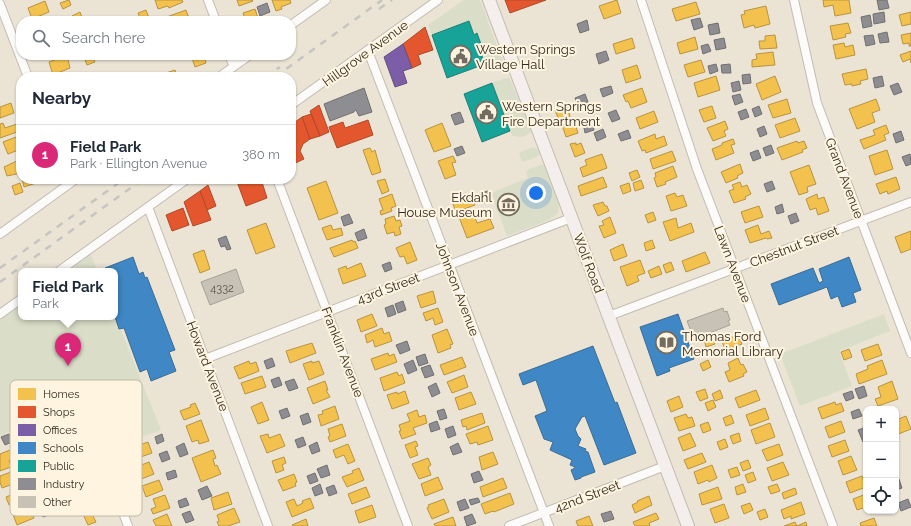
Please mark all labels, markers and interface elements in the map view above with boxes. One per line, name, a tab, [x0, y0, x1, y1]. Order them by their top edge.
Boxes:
search box	[16, 16, 296, 60]
street label: Hillgrove Avenue	[320, 17, 411, 90]
icon: search	[30, 27, 52, 49]
text: Search here	[62, 29, 145, 47]
place label: Western Springs Village Hall	[476, 42, 575, 72]
public building icon: Western Springs Village Hall	[448, 43, 474, 69]
text: Nearby	[32, 88, 91, 108]
place label: Western Springs Fire Department	[502, 99, 601, 129]
public building icon: Western Springs Fire Department	[474, 100, 500, 126]
street label: Grand Avenue	[822, 136, 867, 221]
text: Field Park	[70, 138, 141, 156]
text: 1	[42, 147, 48, 162]
text: 380 m	[242, 147, 280, 162]
text: Park · Ellington Avenue	[70, 156, 207, 171]
your location	[526, 183, 546, 203]
place label: Ekdahl House Museum	[397, 190, 492, 220]
museum icon: Ekdahl House Museum	[495, 191, 521, 217]
street label: Chestnut Street	[748, 222, 841, 270]
street label: Lawn Avenue	[711, 224, 754, 305]
street label: Wolf Road	[570, 231, 607, 295]
street label: Johnson Avenue	[433, 240, 482, 338]
popup	[18, 268, 118, 320]
street label: 43rd Street	[355, 269, 422, 307]
text: Field Park	[32, 278, 104, 296]
house number: 4332	[210, 282, 234, 295]
text: Park	[32, 296, 59, 311]
street label: Franklin Avenue	[318, 305, 367, 400]
street label: Howard Avenue	[183, 319, 232, 414]
place label: Thomas Ford Memorial Library	[682, 329, 783, 359]
library icon: Thomas Ford Memorial Library	[654, 330, 680, 356]
pin: 1	[55, 333, 81, 366]
legend	[10, 380, 142, 516]
text: Homes	[43, 388, 79, 401]
text: Shops	[43, 406, 75, 419]
map controls	[863, 406, 899, 514]
button: +	[863, 406, 899, 442]
text: Offices	[43, 424, 77, 437]
text: Schools	[43, 442, 84, 455]
button: −	[863, 442, 899, 478]
text: Public	[43, 460, 75, 473]
street label: 42nd Street	[552, 477, 623, 516]
text: Industry	[43, 478, 84, 491]
button: locate	[863, 478, 899, 514]
text: Other	[43, 496, 72, 509]

